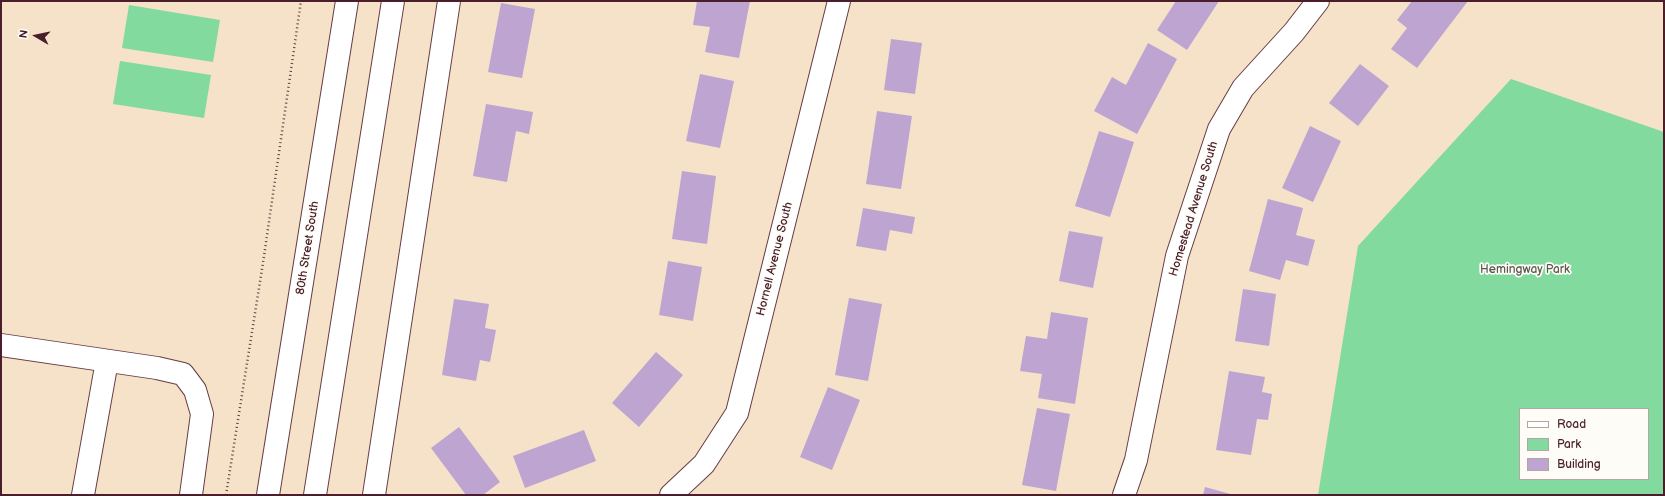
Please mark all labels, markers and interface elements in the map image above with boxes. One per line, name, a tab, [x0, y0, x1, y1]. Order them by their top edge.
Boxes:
north arrow	[16, 16, 56, 56]
text: N	[17, 29, 31, 39]
street label: Homestead Avenue South	[1167, 140, 1221, 278]
street label: 80th Street South	[293, 200, 323, 296]
street label: Hornell Avenue South	[754, 201, 796, 317]
park label: Hemingway Park	[1480, 263, 1570, 277]
legend	[1519, 408, 1649, 480]
text: Road	[1557, 417, 1586, 432]
text: Park	[1557, 437, 1581, 452]
text: Building	[1557, 457, 1601, 472]

